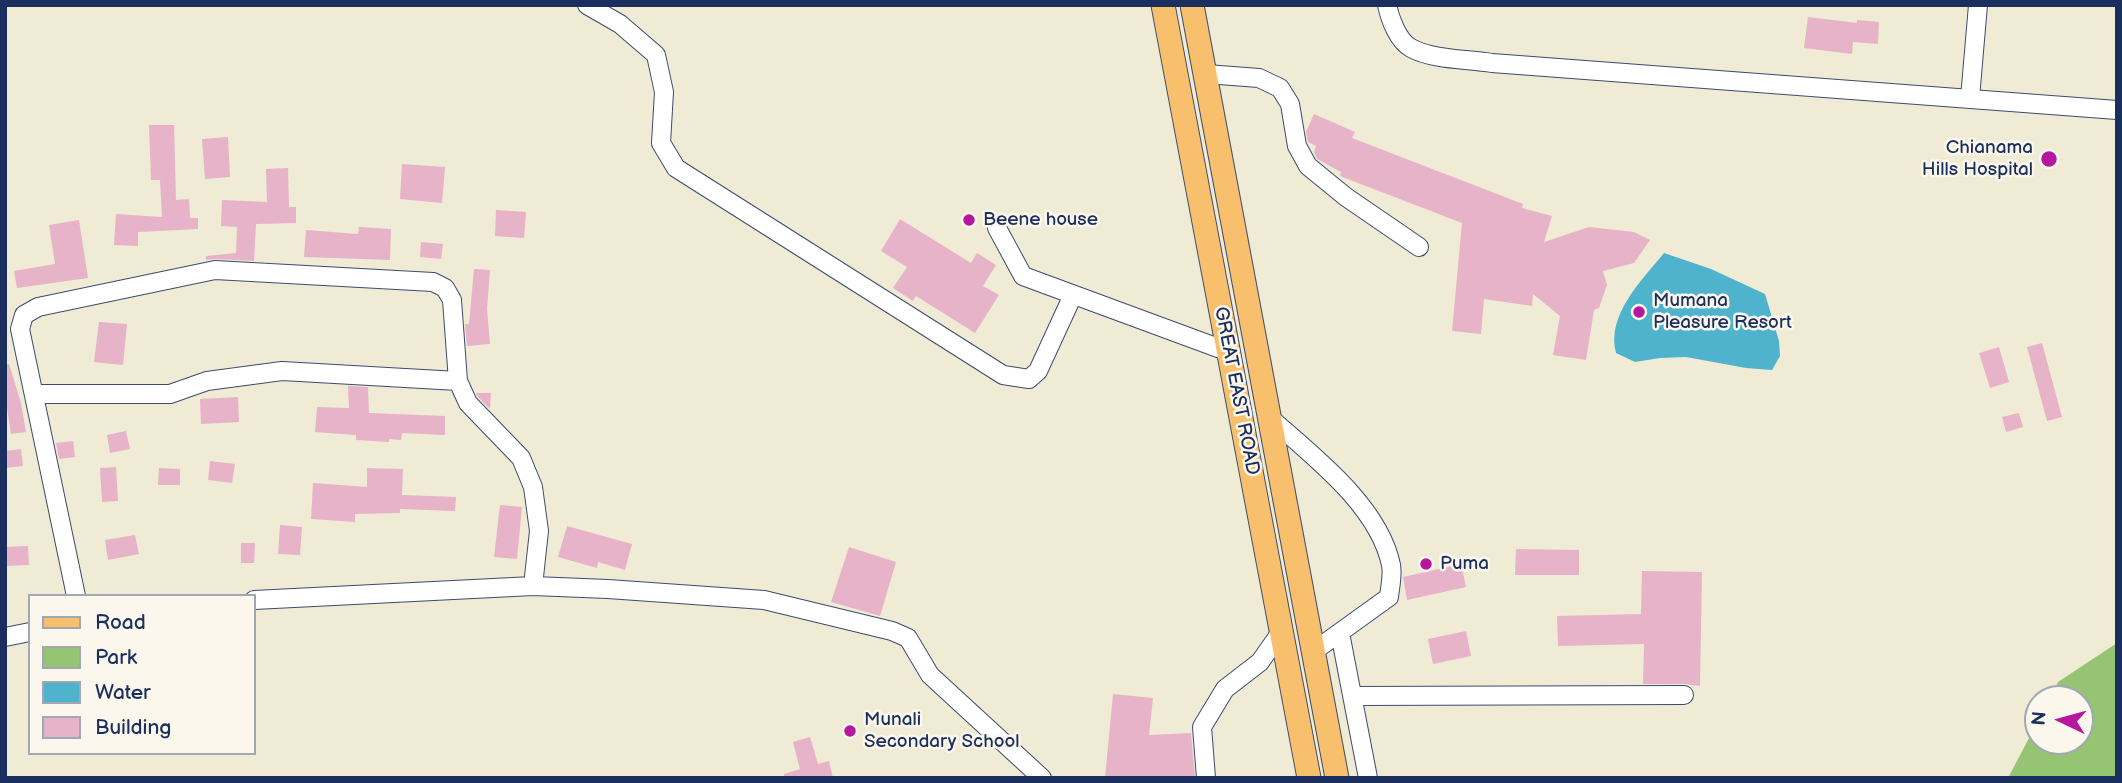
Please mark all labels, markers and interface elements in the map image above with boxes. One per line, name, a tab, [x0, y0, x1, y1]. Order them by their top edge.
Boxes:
place label: Chianama Hills Hospital	[1922, 137, 2033, 181]
marker: Chianama Hills Hospital	[2039, 149, 2059, 169]
place label: Beene house	[983, 209, 1098, 231]
marker: Beene house	[961, 212, 977, 228]
place label: Mumana Pleasure Resort	[1653, 290, 1792, 334]
marker: Mumana Pleasure Resort	[1631, 304, 1647, 320]
street label: GREAT EAST ROAD	[1208, 305, 1264, 477]
place label: Puma	[1440, 553, 1489, 575]
marker: Puma	[1418, 556, 1434, 572]
legend	[28, 594, 256, 755]
text: Road	[95, 610, 146, 635]
text: Park	[95, 645, 137, 670]
text: Water	[95, 680, 151, 705]
north arrow	[2024, 685, 2094, 755]
place label: Munali Secondary School	[864, 709, 1019, 753]
text: N	[2027, 710, 2052, 726]
text: Building	[95, 715, 171, 740]
marker: Munali Secondary School	[842, 723, 858, 739]

